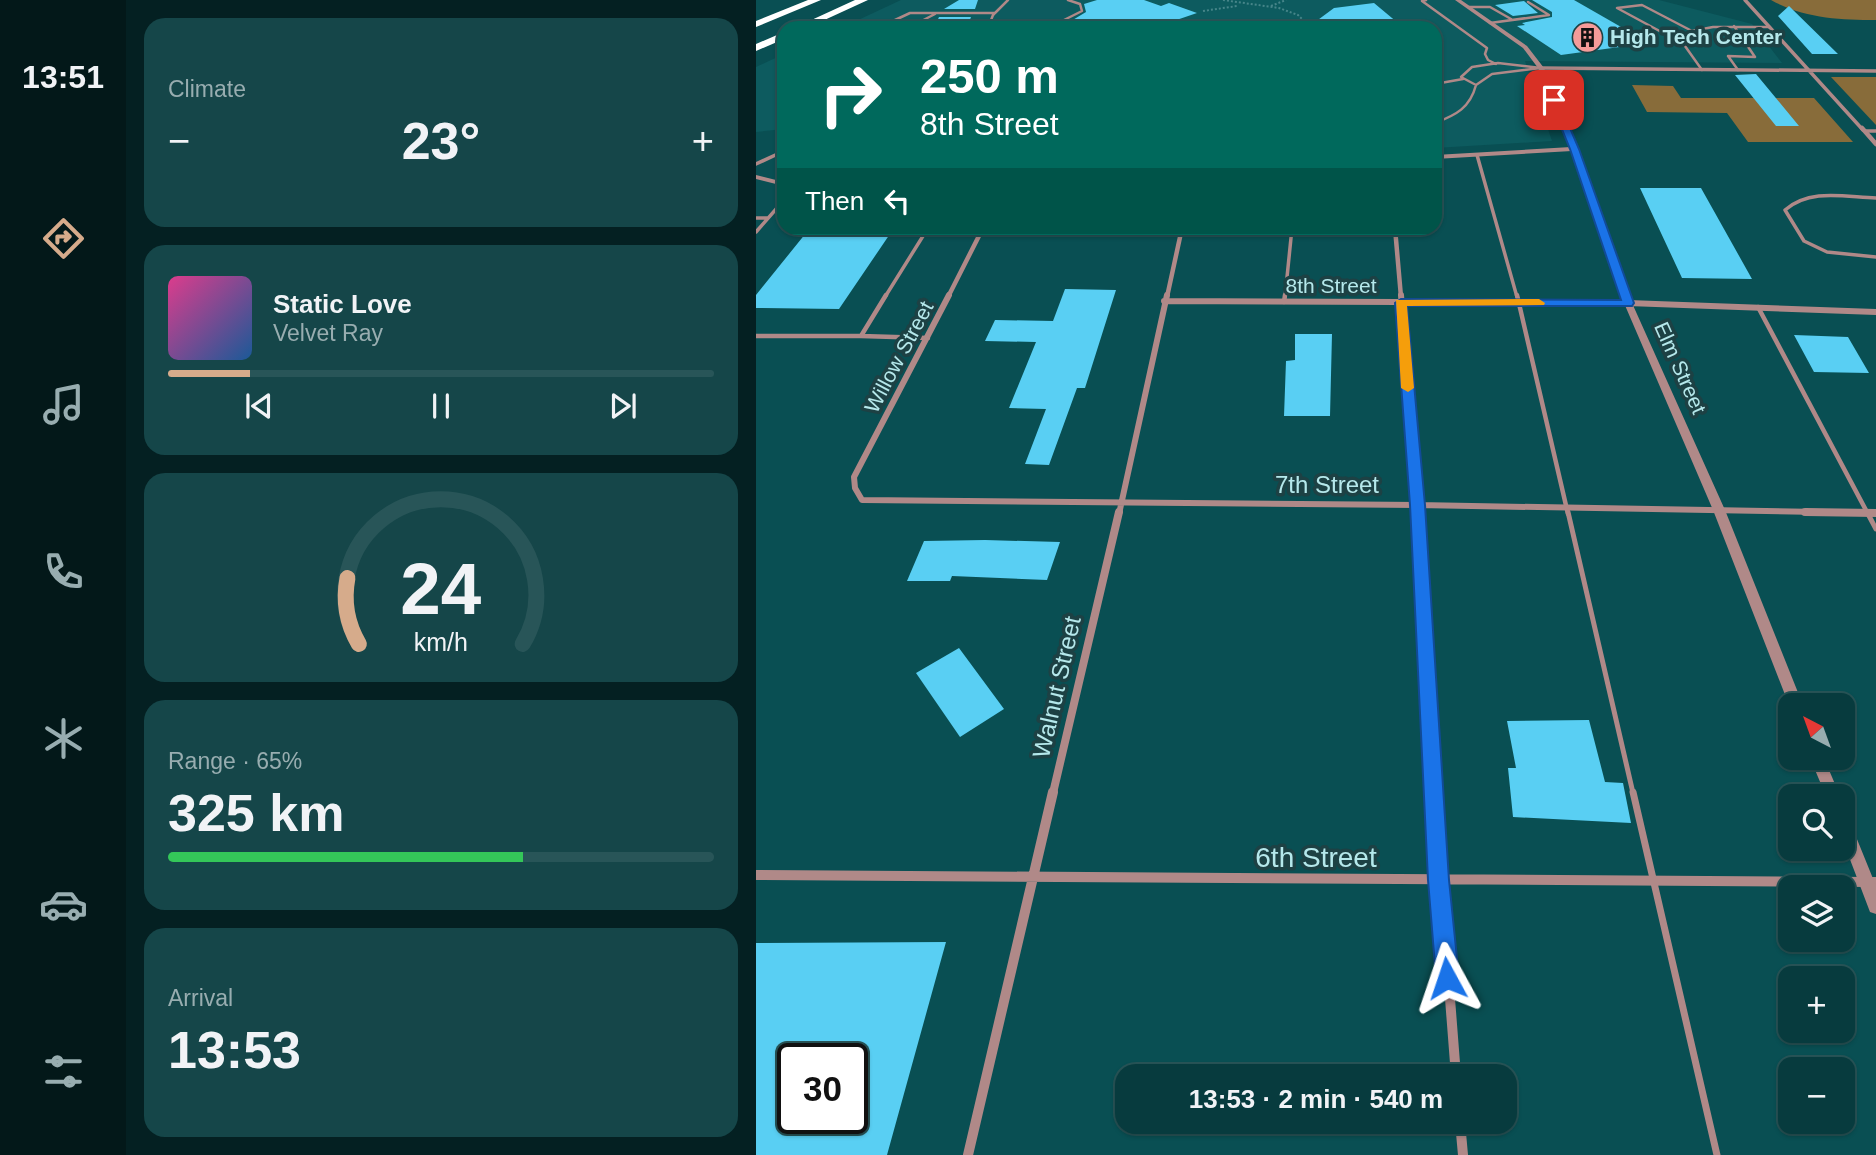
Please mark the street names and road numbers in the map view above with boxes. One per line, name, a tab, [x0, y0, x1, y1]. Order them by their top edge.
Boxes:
street label: 8th Street	[1285, 274, 1377, 297]
street label: Willow Street	[860, 297, 938, 416]
street label: Elm Street	[1650, 318, 1711, 417]
street label: 7th Street	[1275, 471, 1379, 498]
street label: Walnut Street	[1027, 613, 1086, 760]
street label: 6th Street	[1255, 842, 1377, 873]

